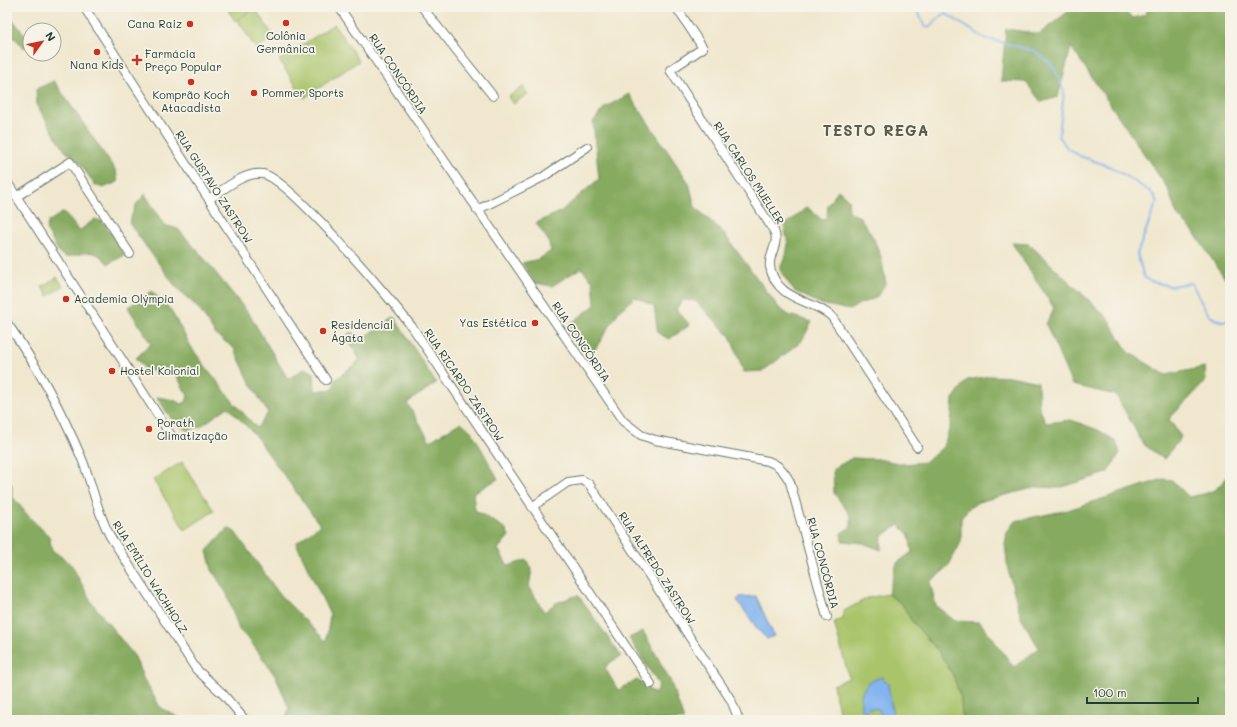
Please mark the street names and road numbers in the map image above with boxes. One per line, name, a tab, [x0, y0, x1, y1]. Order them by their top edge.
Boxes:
street label: RUA CONCÓRDIA	[366, 31, 431, 117]
street label: RUA CARLOS MUELLER	[711, 118, 788, 227]
street label: RUA GUSTAVO ZASTROW	[172, 128, 256, 246]
street label: RUA CONCÓRDIA	[549, 299, 614, 385]
street label: RUA RICARDO ZASTROW	[421, 326, 508, 444]
street label: RUA ALFREDO ZASTROW	[615, 509, 699, 627]
street label: RUA CONCÓRDIA	[804, 516, 843, 610]
street label: RUA EMÍLIO WACHHOLZ	[110, 518, 192, 636]

